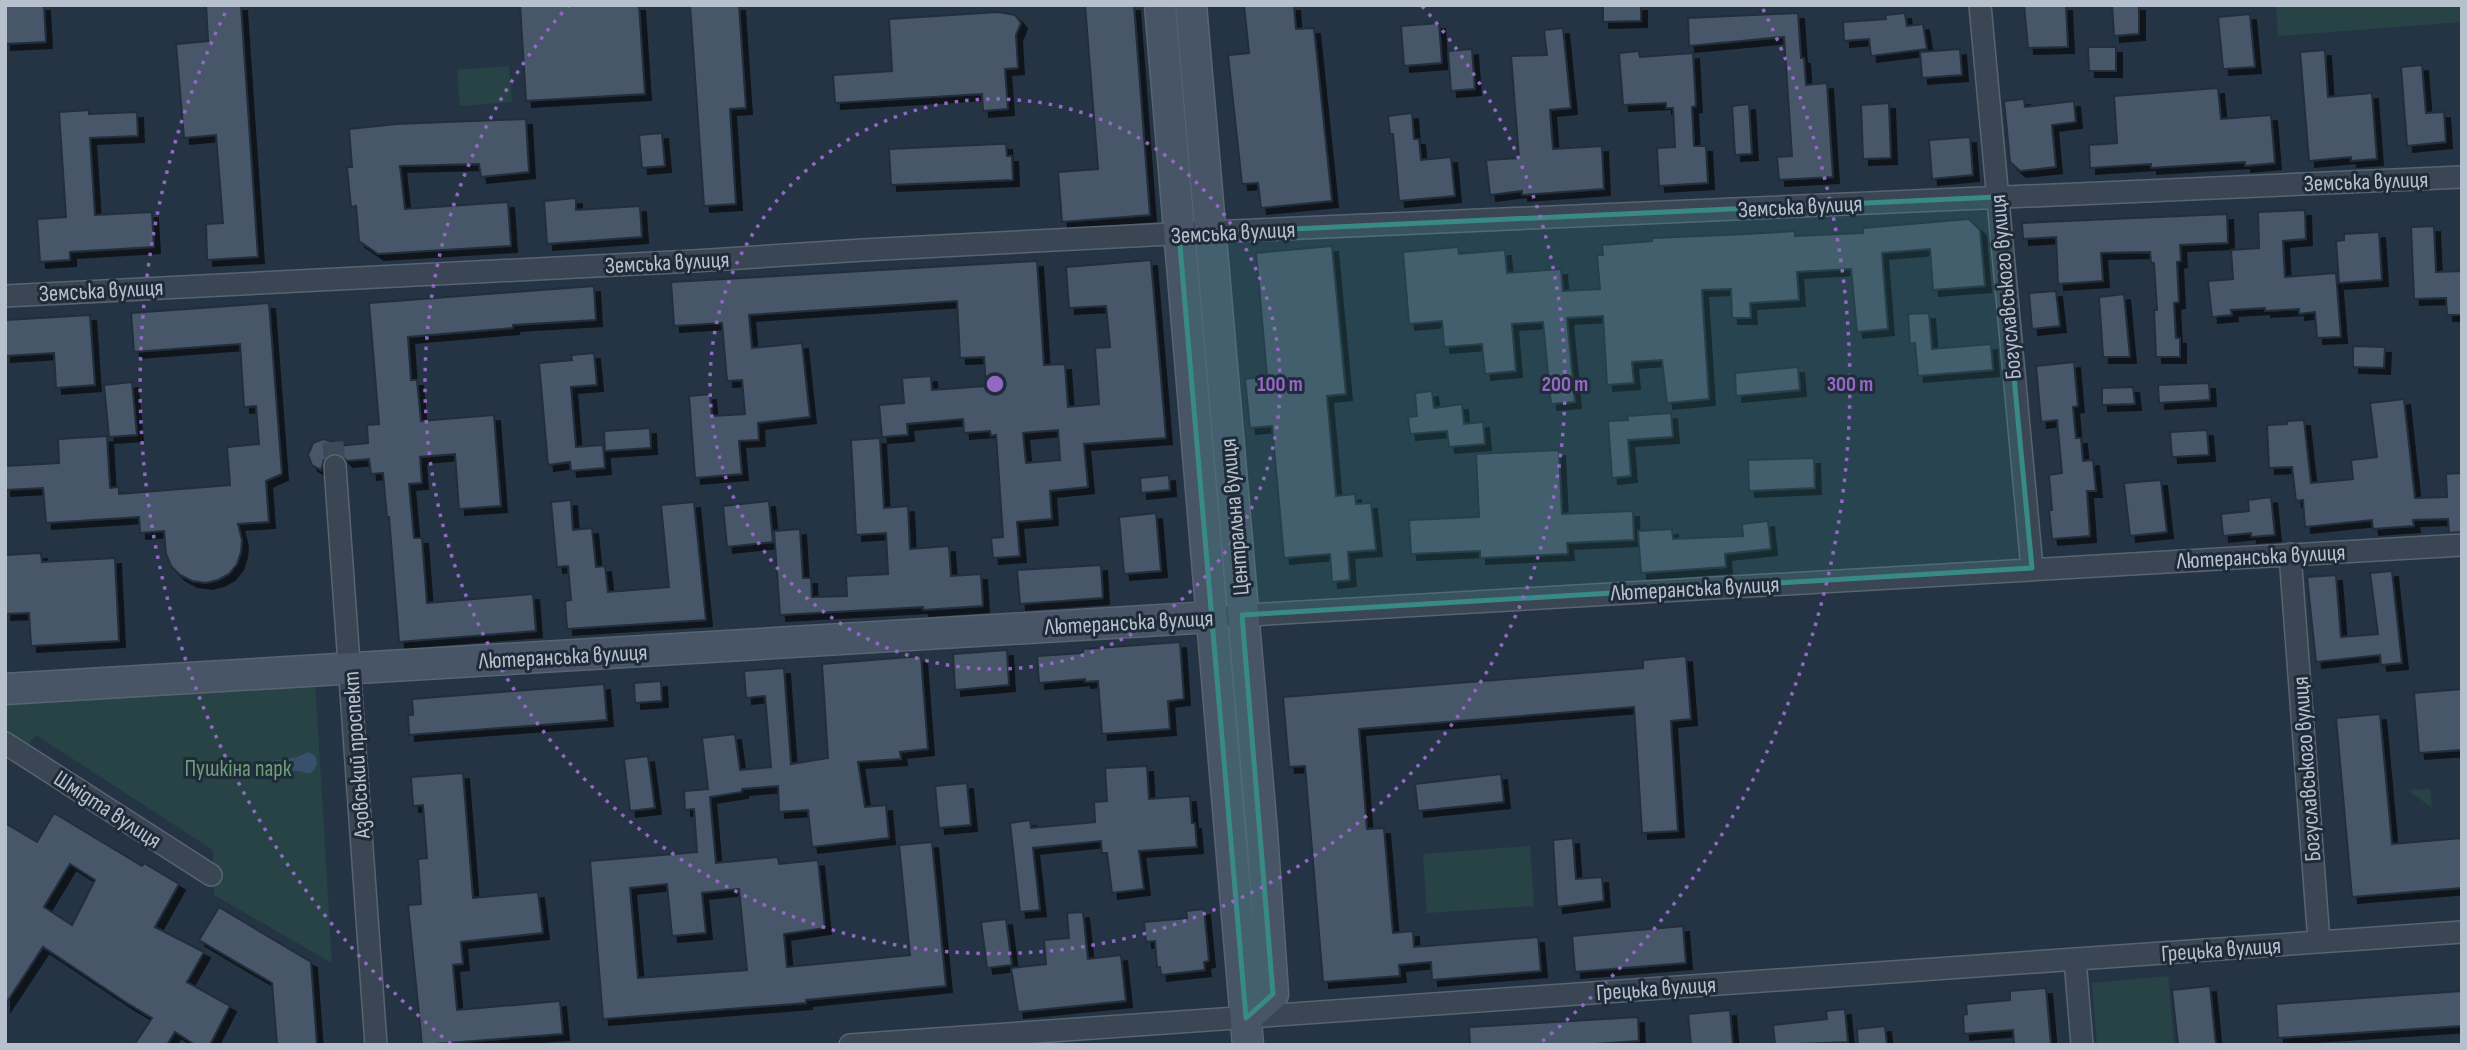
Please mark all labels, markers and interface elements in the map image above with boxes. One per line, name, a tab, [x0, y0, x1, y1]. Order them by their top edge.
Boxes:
street label: Земська вулиця	[2303, 166, 2429, 198]
street label: Земська вулиця	[1737, 190, 1863, 224]
street label: Богуславського вулиця	[1984, 193, 2028, 381]
street label: Земська вулиця	[1170, 216, 1296, 250]
street label: Земська вулиця	[604, 246, 730, 280]
street label: Земська вулиця	[38, 274, 164, 308]
centre of rings	[983, 372, 1007, 396]
text: 100 m	[1257, 372, 1303, 397]
text: 200 m	[1542, 372, 1588, 397]
text: 300 m	[1827, 372, 1873, 397]
street label: Центральна вулиця	[1214, 437, 1256, 596]
street label: Лютеранська вулиця	[2175, 539, 2346, 575]
street label: Лютеранська вулиця	[1609, 571, 1780, 607]
street label: Лютеранська вулиця	[1043, 605, 1214, 641]
street label: Лютеранська вулиця	[477, 639, 648, 675]
street label: Азовський проспект	[337, 670, 377, 841]
street label: Богуславського вулиця	[2287, 675, 2327, 862]
park label: Пушкіна парк	[184, 755, 292, 783]
street label: Шмідта вулиця	[48, 765, 167, 855]
street label: Грецька вулиця	[2160, 932, 2282, 968]
street label: Грецька вулиця	[1595, 971, 1717, 1007]

